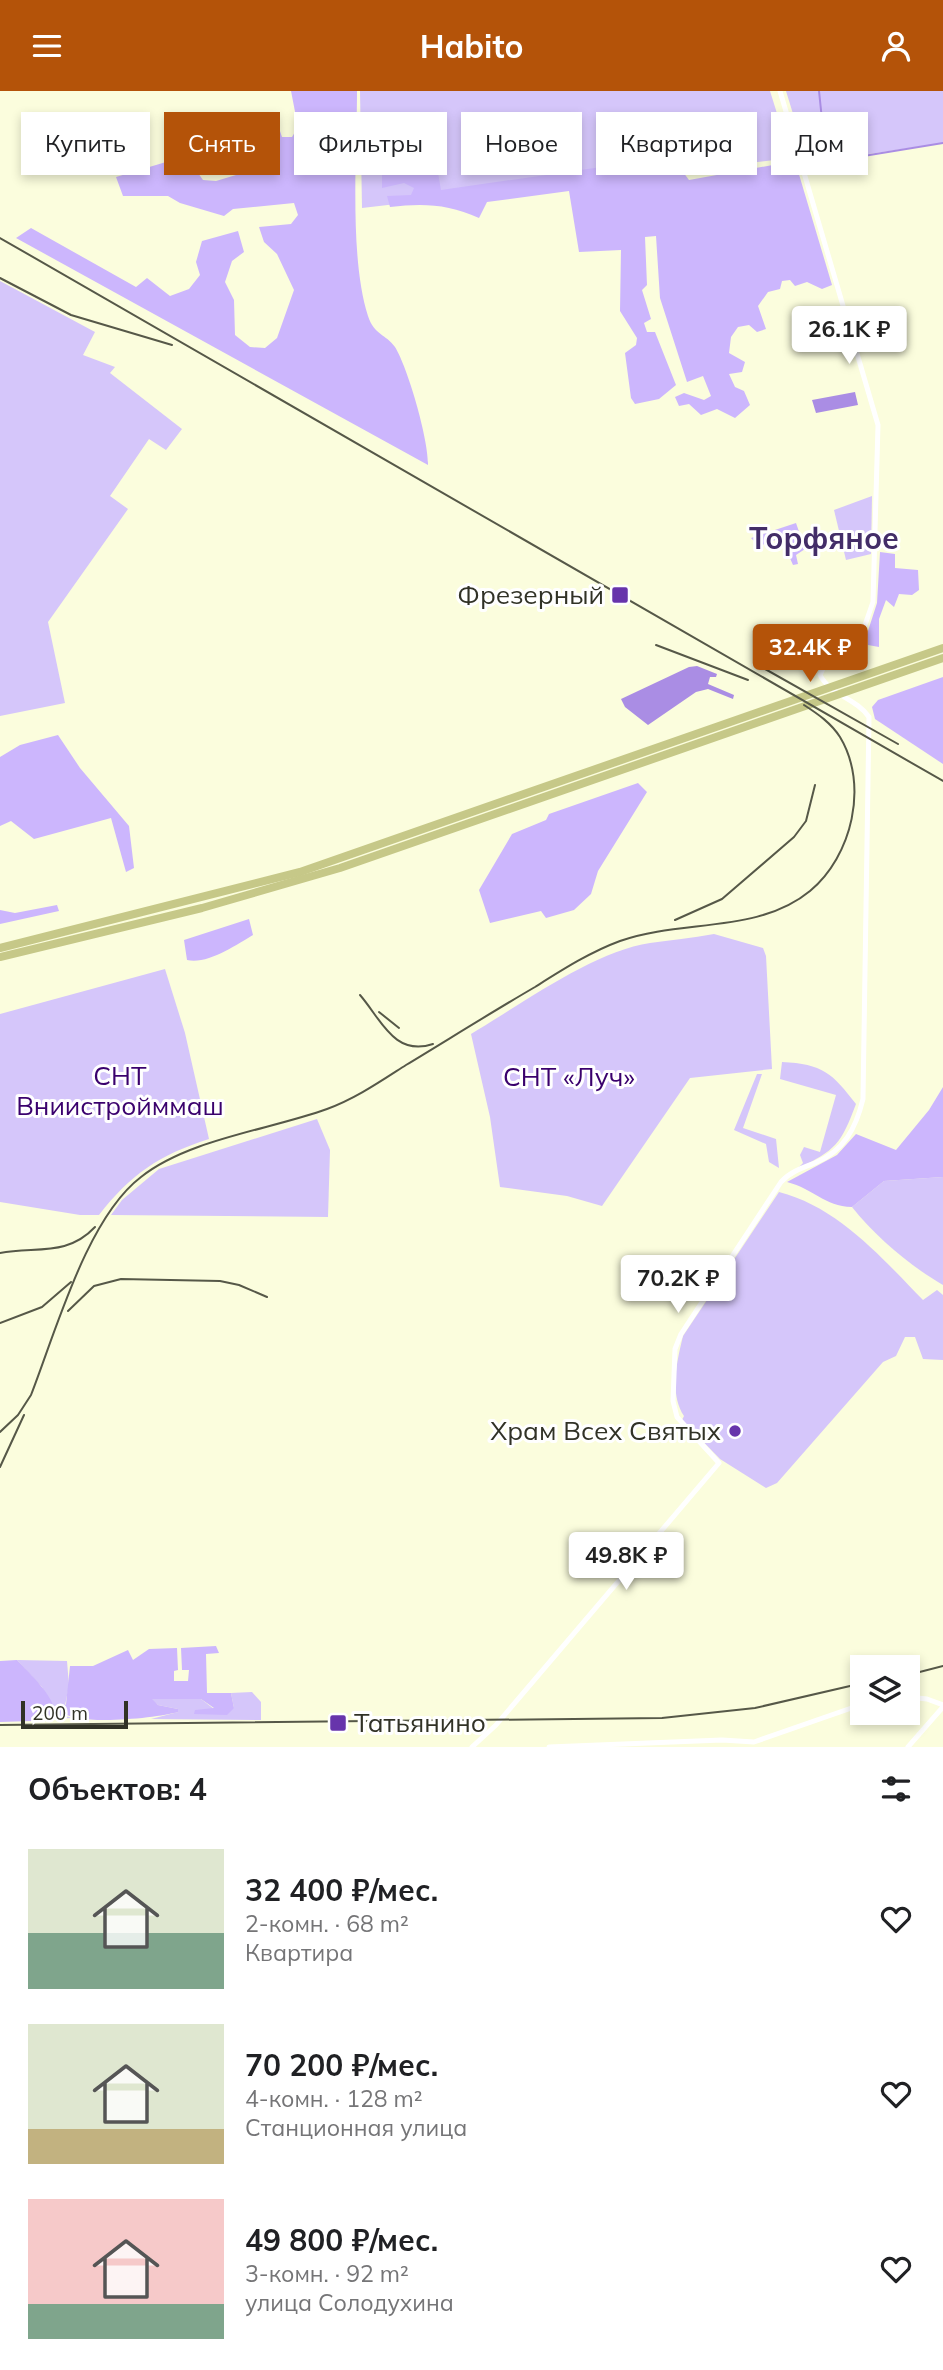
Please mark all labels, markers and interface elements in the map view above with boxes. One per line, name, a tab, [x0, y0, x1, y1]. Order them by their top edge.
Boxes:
text: Habito	[420, 26, 523, 66]
icon: menu	[28, 27, 66, 65]
icon: person	[877, 27, 915, 65]
chip: Купить	[21, 112, 150, 175]
chip: Снять	[164, 112, 280, 175]
chip: Фильтры	[294, 112, 447, 175]
chip: Новое	[461, 112, 582, 175]
chip: Квартира	[596, 112, 757, 175]
chip: Дом	[771, 112, 868, 175]
pin: 26.1K ₽	[784, 307, 914, 366]
text: 26.1K ₽	[808, 314, 890, 343]
district label: Торфяное	[749, 519, 899, 557]
place label: Фрезерный	[457, 578, 604, 611]
marker: Фрезерный	[610, 585, 630, 605]
pin: 32.4K ₽	[745, 625, 875, 684]
text: 32.4K ₽	[769, 632, 851, 661]
park label: СНТ Вниистройммаш	[16, 1059, 224, 1122]
park label: СНТ «Луч»	[503, 1060, 635, 1093]
pin: 70.2K ₽	[613, 1255, 743, 1315]
text: 70.2K ₽	[637, 1263, 719, 1292]
place label: Храм Всех Святых	[490, 1414, 721, 1447]
marker: Храм Всех Святых	[727, 1423, 743, 1439]
pin: 49.8K ₽	[561, 1533, 691, 1592]
text: 49.8K ₽	[585, 1540, 667, 1569]
map controls	[850, 1655, 920, 1725]
button: layers	[850, 1655, 920, 1725]
scale bar	[21, 1698, 128, 1730]
text: 200 m	[32, 1701, 88, 1725]
place label: Татьянино	[354, 1706, 486, 1739]
marker: Татьянино	[328, 1713, 348, 1733]
text: Объектов: 4	[28, 1770, 207, 1808]
icon: filters	[877, 1770, 915, 1808]
text: 32 400 ₽/мес.	[245, 1871, 438, 1909]
icon: home	[84, 1877, 168, 1961]
icon: heart	[877, 1900, 915, 1938]
text: 2-комн. · 68 m²	[245, 1909, 409, 1938]
text: Квартира	[245, 1938, 353, 1967]
text: 70 200 ₽/мес.	[245, 2046, 438, 2084]
icon: home	[84, 2052, 168, 2136]
icon: heart	[877, 2075, 915, 2113]
text: 4-комн. · 128 m²	[245, 2084, 423, 2113]
text: Станционная улица	[245, 2113, 467, 2142]
text: 49 800 ₽/мес.	[245, 2221, 438, 2259]
icon: home	[84, 2227, 168, 2311]
icon: heart	[877, 2250, 915, 2288]
text: 3-комн. · 92 m²	[245, 2259, 409, 2288]
text: улица Солодухина	[245, 2288, 454, 2317]

